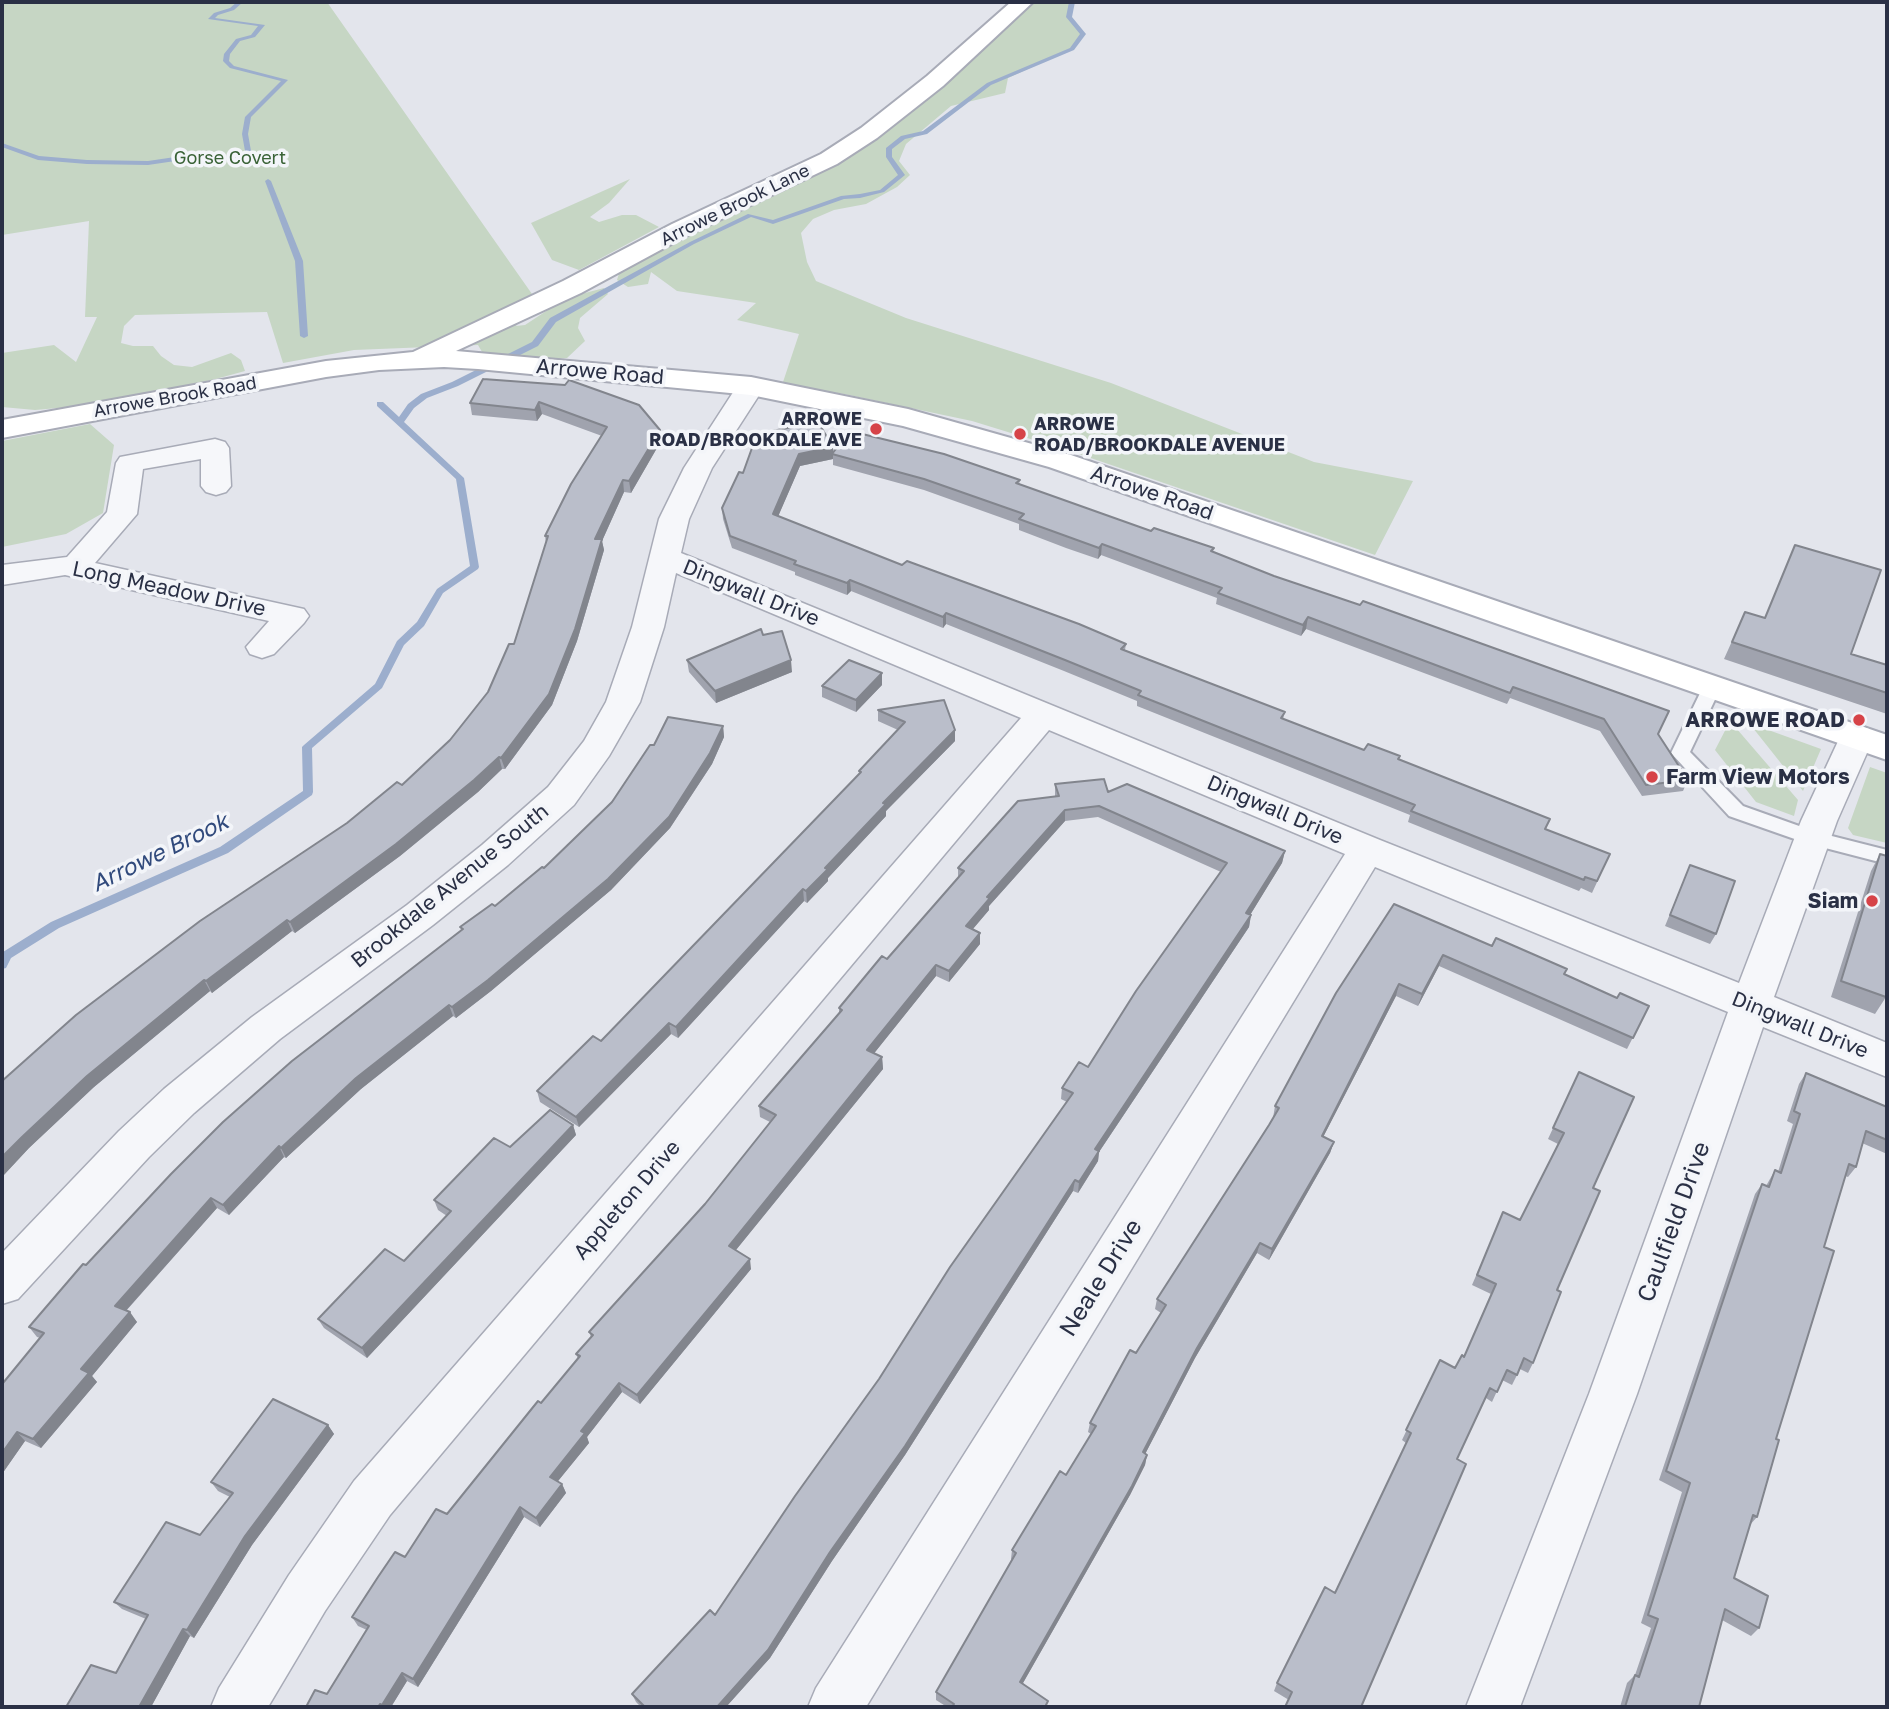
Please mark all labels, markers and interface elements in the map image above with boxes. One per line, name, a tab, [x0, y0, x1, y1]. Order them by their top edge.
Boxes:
park label: Gorse Covert	[174, 147, 286, 169]
street label: Arrowe Brook Lane	[657, 160, 813, 250]
street label: Arrowe Road	[535, 354, 665, 390]
street label: Arrowe Brook Road	[92, 372, 258, 422]
place label: ARROWE ROAD/BROOKDALE AVE	[649, 408, 862, 450]
place label: ARROWE ROAD/BROOKDALE AVENUE	[1034, 413, 1285, 456]
marker: ARROWE ROAD/BROOKDALE AVE	[868, 421, 884, 437]
marker: ARROWE ROAD/BROOKDALE AVENUE	[1012, 426, 1028, 442]
street label: Arrowe Road	[1087, 460, 1217, 526]
street label: Dingwall Drive	[679, 554, 823, 632]
street label: Long Meadow Drive	[70, 556, 268, 622]
place label: ARROWE ROAD	[1685, 707, 1845, 733]
marker: ARROWE ROAD	[1851, 712, 1867, 728]
place label: Farm View Motors	[1666, 764, 1850, 790]
marker: Farm View Motors	[1644, 769, 1660, 785]
street label: Dingwall Drive	[1203, 770, 1347, 850]
street label: Brookdale Avenue South	[346, 799, 554, 973]
water label: Arrowe Brook	[87, 808, 233, 898]
place label: Siam	[1808, 888, 1858, 914]
marker: Siam	[1864, 893, 1880, 909]
street label: Dingwall Drive	[1728, 986, 1872, 1064]
street label: Appleton Drive	[568, 1135, 686, 1265]
street label: Caulfield Drive	[1632, 1138, 1716, 1306]
street label: Neale Drive	[1054, 1214, 1148, 1342]

